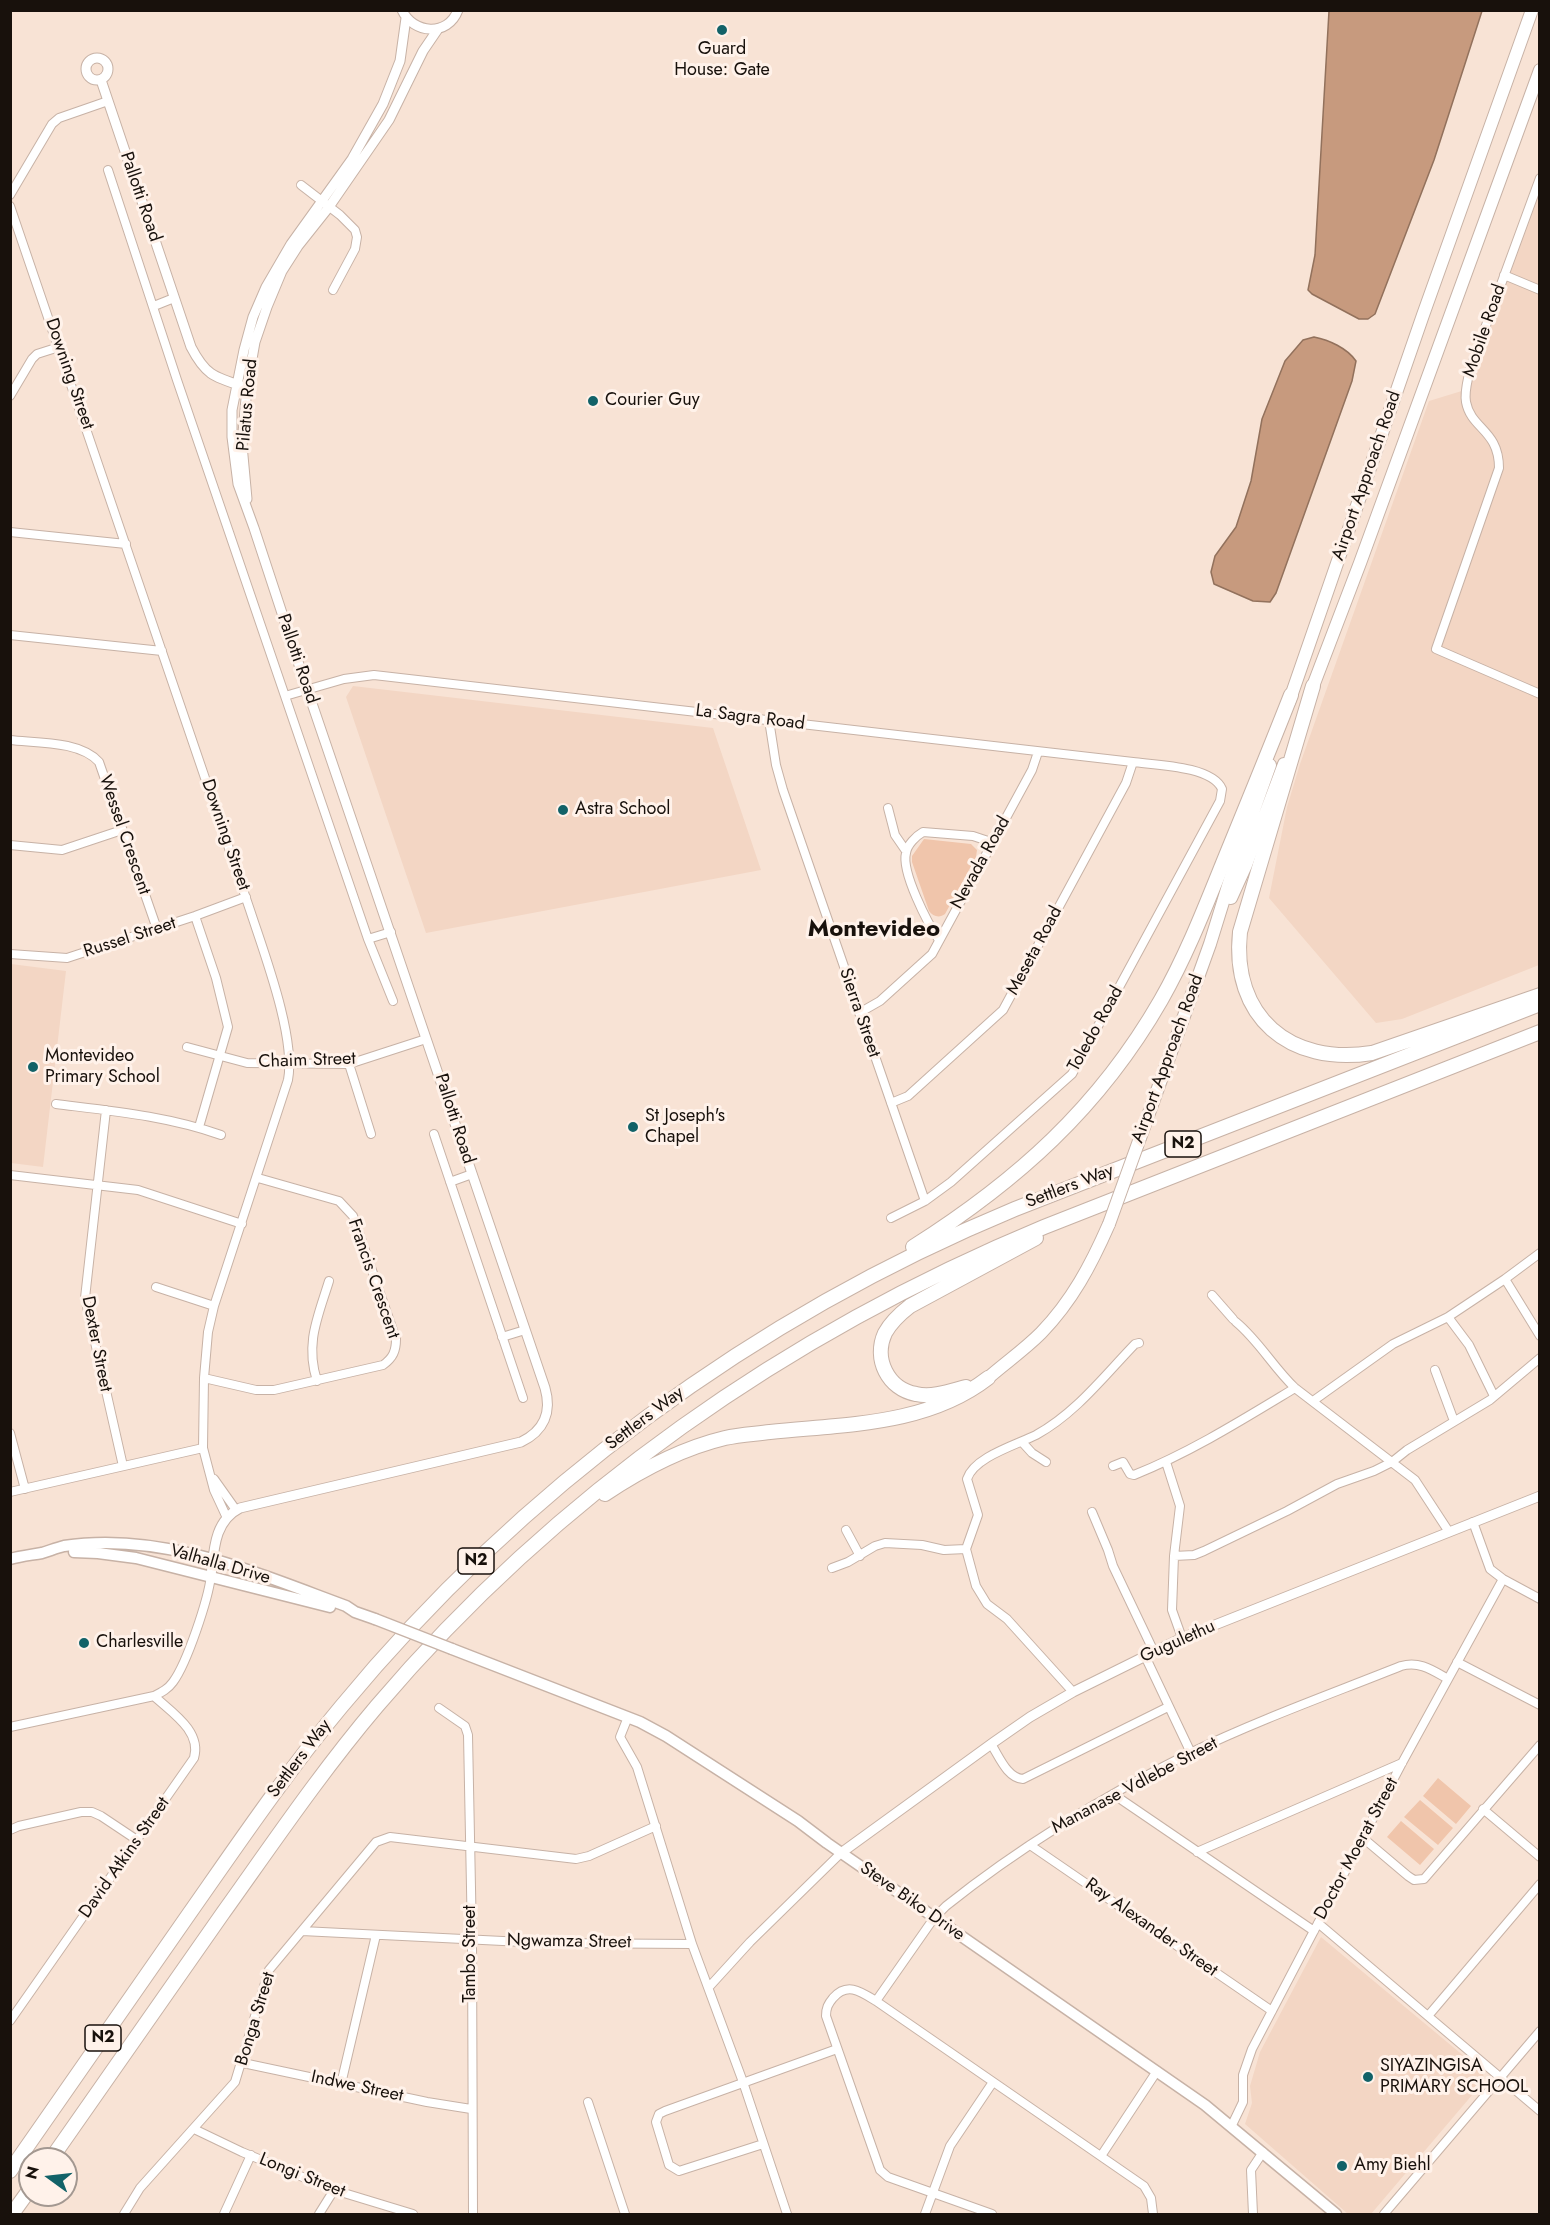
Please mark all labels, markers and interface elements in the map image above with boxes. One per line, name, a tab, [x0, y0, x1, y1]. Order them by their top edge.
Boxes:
marker: Guard House: Gate	[715, 23, 729, 37]
place label: Guard House: Gate	[674, 39, 770, 82]
street label: Pallotti Road	[115, 149, 165, 245]
street label: Mobile Road	[1459, 282, 1511, 380]
street label: Downing Street	[40, 316, 98, 432]
street label: Pilatus Road	[233, 358, 263, 452]
street label: Airport Approach Road	[1328, 388, 1406, 564]
place label: Courier Guy	[605, 390, 700, 412]
marker: Courier Guy	[586, 394, 600, 408]
street label: Pallotti Road	[272, 611, 322, 707]
street label: La Sagra Road	[694, 701, 806, 735]
street label: Wessel Crescent	[93, 772, 155, 898]
street label: Downing Street	[196, 777, 254, 893]
place label: Astra School	[575, 799, 670, 821]
marker: Astra School	[556, 803, 570, 817]
street label: Nevada Road	[947, 813, 1015, 913]
street label: Meseta Road	[1003, 903, 1067, 999]
street label: Russel Street	[81, 913, 179, 963]
district label: Montevideo	[808, 916, 940, 944]
street label: Sierra Street	[834, 965, 884, 1061]
street label: Airport Approach Road	[1127, 972, 1209, 1146]
street label: Toledo Road	[1064, 983, 1128, 1075]
place label: Montevideo Primary School	[45, 1046, 160, 1088]
street label: Chaim Street	[258, 1049, 356, 1073]
marker: Montevideo Primary School	[26, 1060, 40, 1074]
street label: Pallotti Road	[429, 1071, 479, 1167]
place label: St Joseph's Chapel	[645, 1106, 725, 1148]
marker: St Joseph's Chapel	[626, 1120, 640, 1134]
road number: N2	[1165, 1131, 1201, 1157]
street label: Settlers Way	[1023, 1160, 1117, 1214]
street label: Francis Crescent	[342, 1216, 404, 1342]
street label: Dexter Street	[76, 1294, 116, 1394]
street label: Settlers Way	[602, 1383, 688, 1455]
street label: Valhalla Drive	[167, 1540, 273, 1590]
road number: N2	[458, 1548, 494, 1574]
street label: Gugulethu	[1137, 1616, 1219, 1668]
place label: Charlesville	[96, 1632, 183, 1654]
marker: Charlesville	[77, 1636, 91, 1650]
street label: Settlers Way	[264, 1716, 336, 1802]
street label: Mananase Vdlebe Street	[1048, 1733, 1222, 1839]
street label: Doctor Moerat Street	[1310, 1774, 1404, 1924]
street label: David Atkins Street	[75, 1793, 175, 1923]
street label: Steve Biko Drive	[855, 1858, 969, 1946]
street label: Ray Alexander Street	[1081, 1874, 1221, 1982]
street label: Tambo Street	[460, 1905, 482, 2003]
street label: Ngwamza Street	[507, 1930, 631, 1954]
street label: Bonga Street	[232, 1970, 280, 2068]
road number: N2	[85, 2025, 121, 2051]
place label: SIYAZINGISA PRIMARY SCHOOL	[1380, 2056, 1528, 2098]
street label: Indwe Street	[309, 2067, 405, 2107]
marker: SIYAZINGISA PRIMARY SCHOOL	[1361, 2070, 1375, 2084]
north arrow	[18, 2147, 78, 2207]
street label: Longi Street	[256, 2149, 348, 2203]
place label: Amy Biehl	[1354, 2155, 1431, 2177]
marker: Amy Biehl	[1335, 2159, 1349, 2173]
text: N	[19, 2164, 45, 2182]

